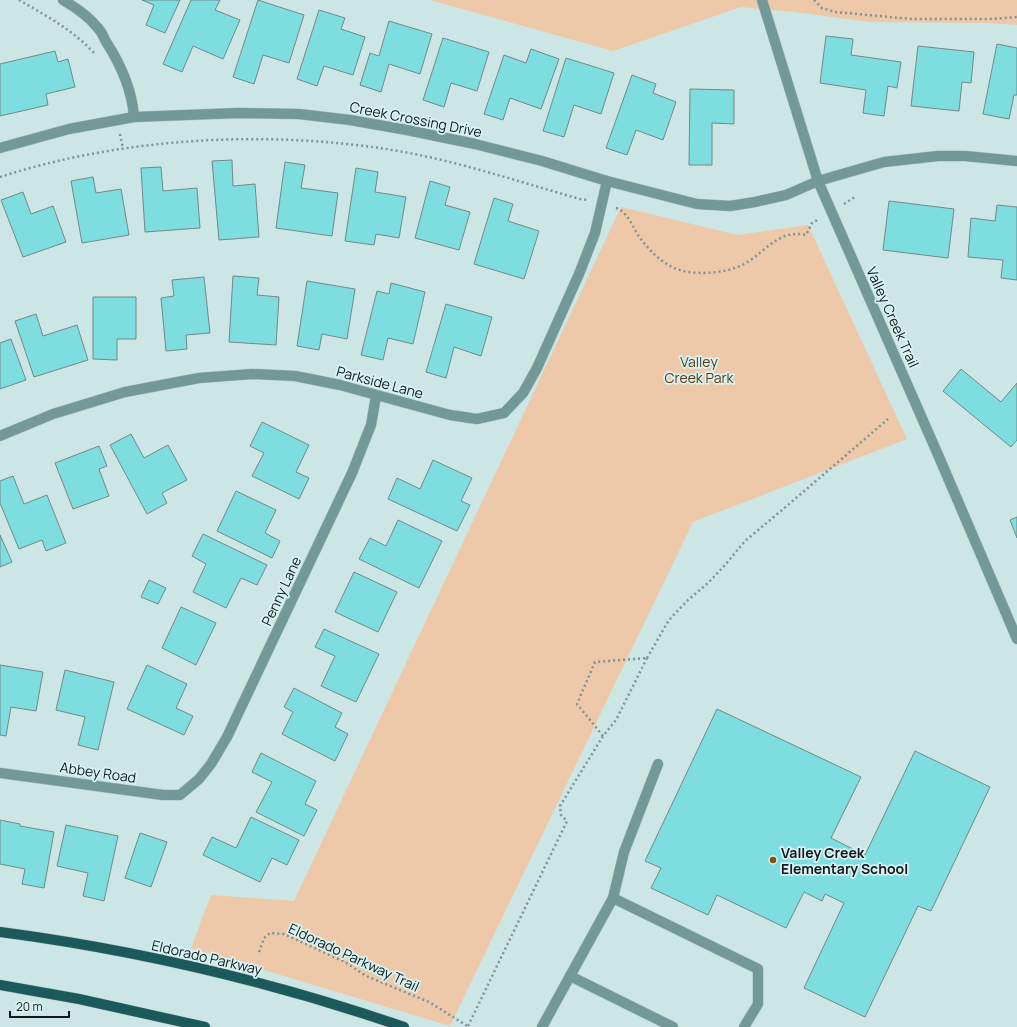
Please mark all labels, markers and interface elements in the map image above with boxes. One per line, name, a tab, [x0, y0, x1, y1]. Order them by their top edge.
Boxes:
street label: Creek Crossing Drive	[348, 97, 484, 141]
street label: Valley Creek Trail	[862, 264, 924, 370]
park label: Valley Creek Park	[665, 352, 735, 387]
street label: Parkside Lane	[335, 361, 425, 403]
street label: Penny Lane	[257, 553, 305, 629]
street label: Abbey Road	[59, 757, 137, 787]
place label: Valley Creek Elementary School	[781, 843, 908, 878]
marker: Valley Creek Elementary School	[768, 855, 778, 865]
street label: Eldorado Parkway Trail	[286, 918, 422, 996]
street label: Eldorado Parkway	[150, 935, 265, 979]
scale bar	[10, 993, 69, 1019]
text: 20 m	[16, 998, 43, 1015]

